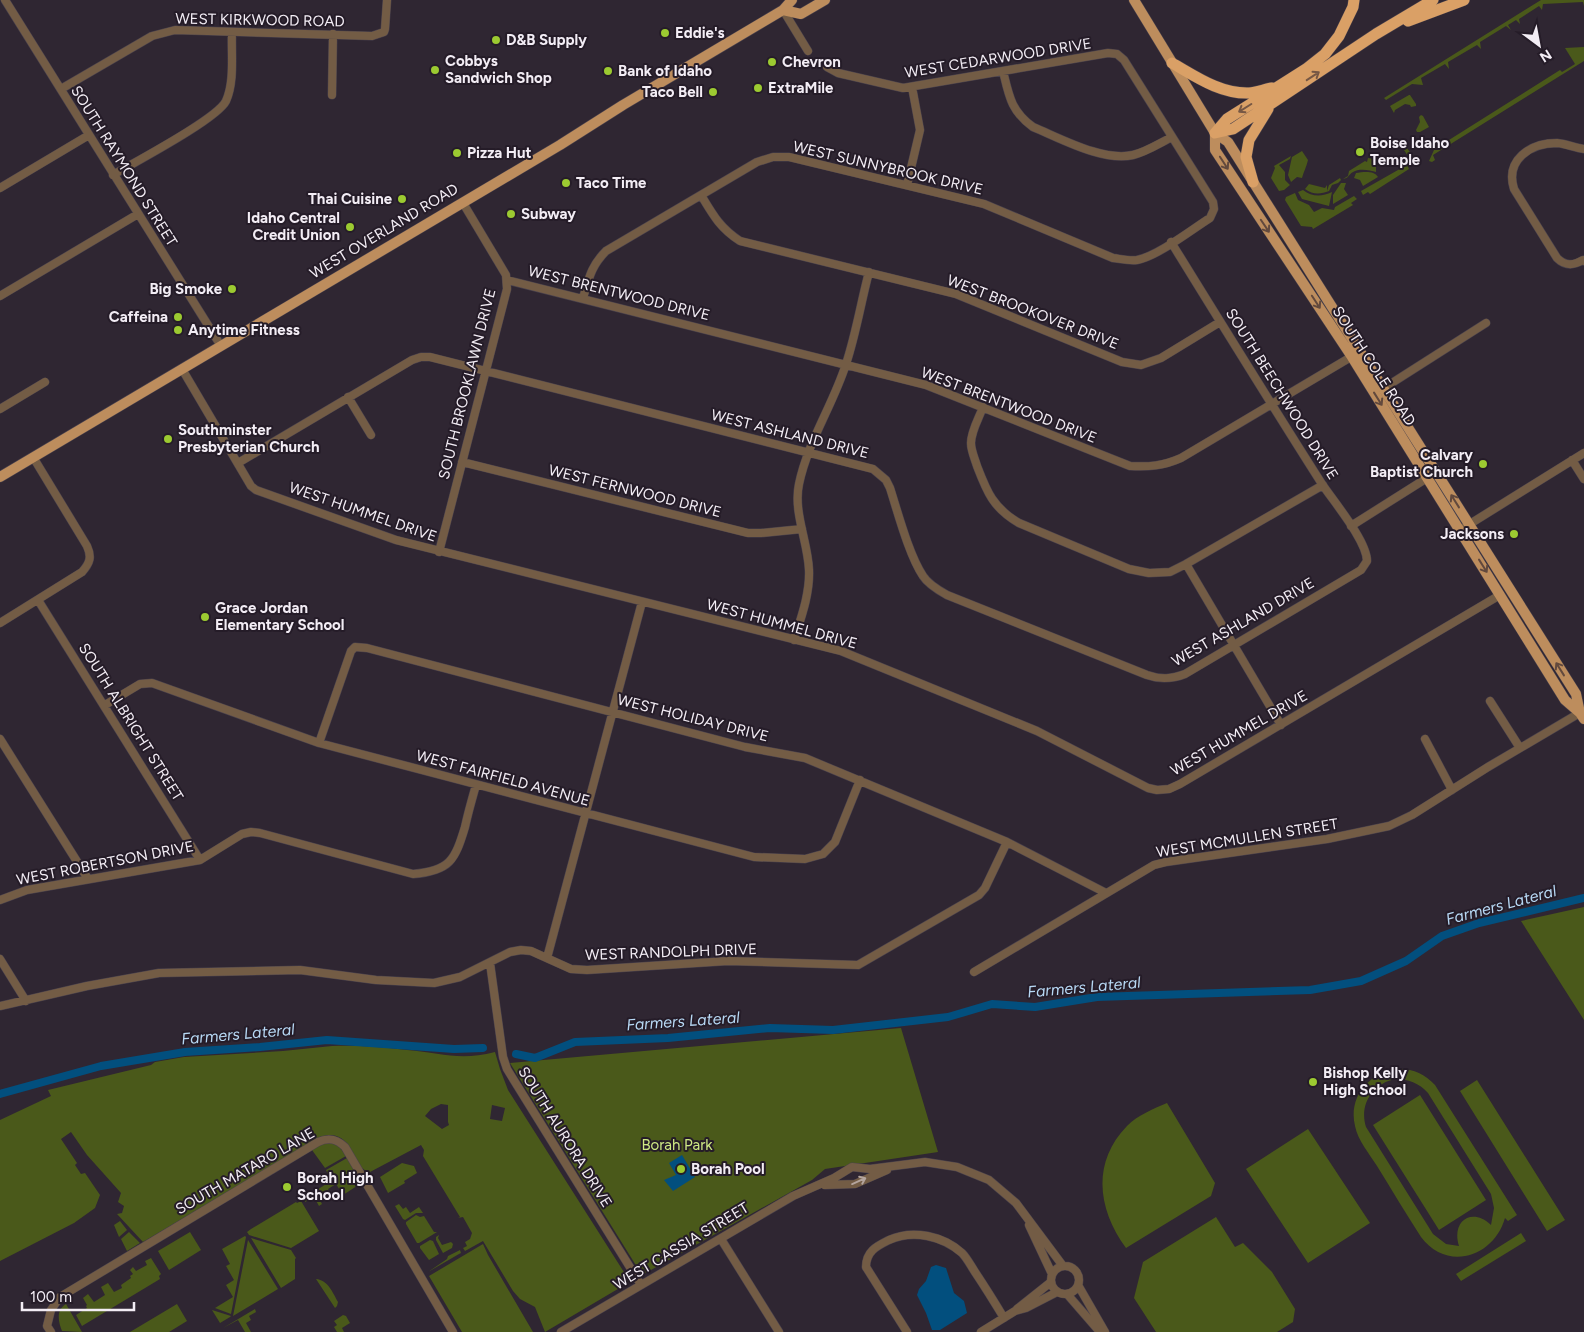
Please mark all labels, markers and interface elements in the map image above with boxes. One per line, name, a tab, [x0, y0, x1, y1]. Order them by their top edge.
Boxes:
street label: WEST KIRKWOOD ROAD	[175, 10, 345, 30]
north arrow	[1514, 20, 1564, 70]
place label: Eddie's	[675, 24, 725, 42]
marker: Eddie's	[659, 27, 671, 39]
place label: D&B Supply	[506, 31, 587, 49]
marker: D&B Supply	[490, 34, 502, 46]
street label: WEST CEDARWOOD DRIVE	[903, 34, 1093, 82]
text: N	[1537, 46, 1555, 66]
place label: Cobbys Sandwich Shop	[445, 52, 552, 87]
place label: Chevron	[782, 53, 841, 71]
marker: Chevron	[766, 56, 778, 68]
place label: Bank of Idaho	[618, 62, 712, 80]
marker: Cobbys Sandwich Shop	[429, 64, 441, 76]
marker: Bank of Idaho	[602, 65, 614, 77]
one-way arrow	[1306, 71, 1320, 82]
place label: ExtraMile	[768, 79, 834, 97]
street label: SOUTH RAYMOND STREET	[67, 82, 181, 250]
marker: ExtraMile	[752, 82, 764, 94]
place label: Taco Bell	[642, 83, 703, 101]
marker: Taco Bell	[707, 86, 719, 98]
one-way arrow	[1239, 104, 1253, 114]
place label: Boise Idaho Temple	[1370, 134, 1450, 169]
street label: WEST SUNNYBROOK DRIVE	[791, 137, 985, 199]
place label: Pizza Hut	[467, 144, 532, 162]
marker: Boise Idaho Temple	[1354, 146, 1366, 158]
marker: Pizza Hut	[451, 147, 463, 159]
one-way arrow	[1218, 156, 1229, 170]
place label: Taco Time	[576, 174, 647, 192]
marker: Taco Time	[560, 177, 572, 189]
street label: WEST OVERLAND ROAD	[307, 180, 461, 282]
place label: Thai Cuisine	[308, 190, 393, 208]
marker: Thai Cuisine	[396, 193, 408, 205]
place label: Subway	[521, 205, 576, 223]
marker: Subway	[505, 208, 517, 220]
place label: Idaho Central Credit Union	[247, 209, 340, 244]
one-way arrow	[1260, 219, 1270, 233]
marker: Idaho Central Credit Union	[344, 221, 356, 233]
street label: WEST BRENTWOOD DRIVE	[526, 262, 712, 324]
street label: WEST BROOKOVER DRIVE	[945, 271, 1121, 353]
place label: Big Smoke	[149, 280, 223, 298]
marker: Big Smoke	[226, 283, 238, 295]
street label: SOUTH BROOKLAWN DRIVE	[435, 287, 499, 481]
one-way arrow	[1311, 295, 1321, 309]
street label: SOUTH COLE ROAD	[1329, 303, 1419, 429]
street label: SOUTH BEECHWOOD DRIVE	[1222, 305, 1342, 483]
place label: Caffeina	[109, 308, 168, 326]
marker: Caffeina	[172, 311, 184, 323]
place label: Anytime Fitness	[188, 321, 300, 339]
marker: Anytime Fitness	[172, 324, 184, 336]
street label: WEST BRENTWOOD DRIVE	[919, 363, 1099, 447]
one-way arrow	[1373, 391, 1383, 405]
street label: WEST ASHLAND DRIVE	[709, 406, 871, 462]
place label: Southminster Presbyterian Church	[178, 421, 320, 456]
marker: Southminster Presbyterian Church	[162, 433, 174, 445]
place label: Calvary Baptist Church	[1370, 446, 1473, 481]
marker: Calvary Baptist Church	[1477, 458, 1489, 470]
street label: WEST FERNWOOD DRIVE	[547, 461, 723, 521]
street label: WEST HUMMEL DRIVE	[287, 478, 439, 546]
one-way arrow	[1450, 495, 1460, 509]
place label: Jacksons	[1440, 525, 1504, 543]
marker: Jacksons	[1508, 528, 1520, 540]
one-way arrow	[1478, 558, 1488, 572]
street label: WEST ASHLAND DRIVE	[1168, 574, 1318, 670]
street label: WEST HUMMEL DRIVE	[705, 595, 859, 653]
place label: Grace Jordan Elementary School	[215, 599, 345, 634]
marker: Grace Jordan Elementary School	[199, 611, 211, 623]
street label: SOUTH ALBRIGHT STREET	[75, 640, 187, 805]
one-way arrow	[1554, 662, 1564, 676]
street label: WEST HUMMEL DRIVE	[1167, 686, 1311, 780]
street label: WEST HOLIDAY DRIVE	[615, 690, 771, 746]
street label: WEST FAIRFIELD AVENUE	[414, 746, 592, 810]
street label: WEST MCMULLEN STREET	[1155, 815, 1340, 861]
street label: WEST ROBERTSON DRIVE	[15, 837, 195, 889]
water label: Farmers Lateral	[1444, 881, 1559, 929]
street label: WEST RANDOLPH DRIVE	[585, 940, 757, 964]
water label: Farmers Lateral	[1027, 973, 1142, 1001]
water label: Farmers Lateral	[626, 1008, 741, 1034]
water label: Farmers Lateral	[181, 1020, 296, 1048]
street label: SOUTH AURORA DRIVE	[514, 1063, 616, 1211]
place label: Bishop Kelly High School	[1323, 1064, 1407, 1099]
marker: Bishop Kelly High School	[1307, 1076, 1319, 1088]
street label: SOUTH MATARO LANE	[172, 1124, 318, 1218]
park label: Borah Park	[641, 1136, 713, 1154]
place label: Borah Pool	[691, 1160, 765, 1178]
marker: Borah Pool	[675, 1163, 687, 1175]
place label: Borah High School	[297, 1169, 373, 1204]
one-way arrow	[852, 1176, 867, 1186]
marker: Borah High School	[281, 1181, 293, 1193]
street label: WEST CASSIA STREET	[610, 1198, 753, 1294]
scale bar	[22, 1280, 135, 1312]
text: 100 m	[30, 1288, 72, 1306]

